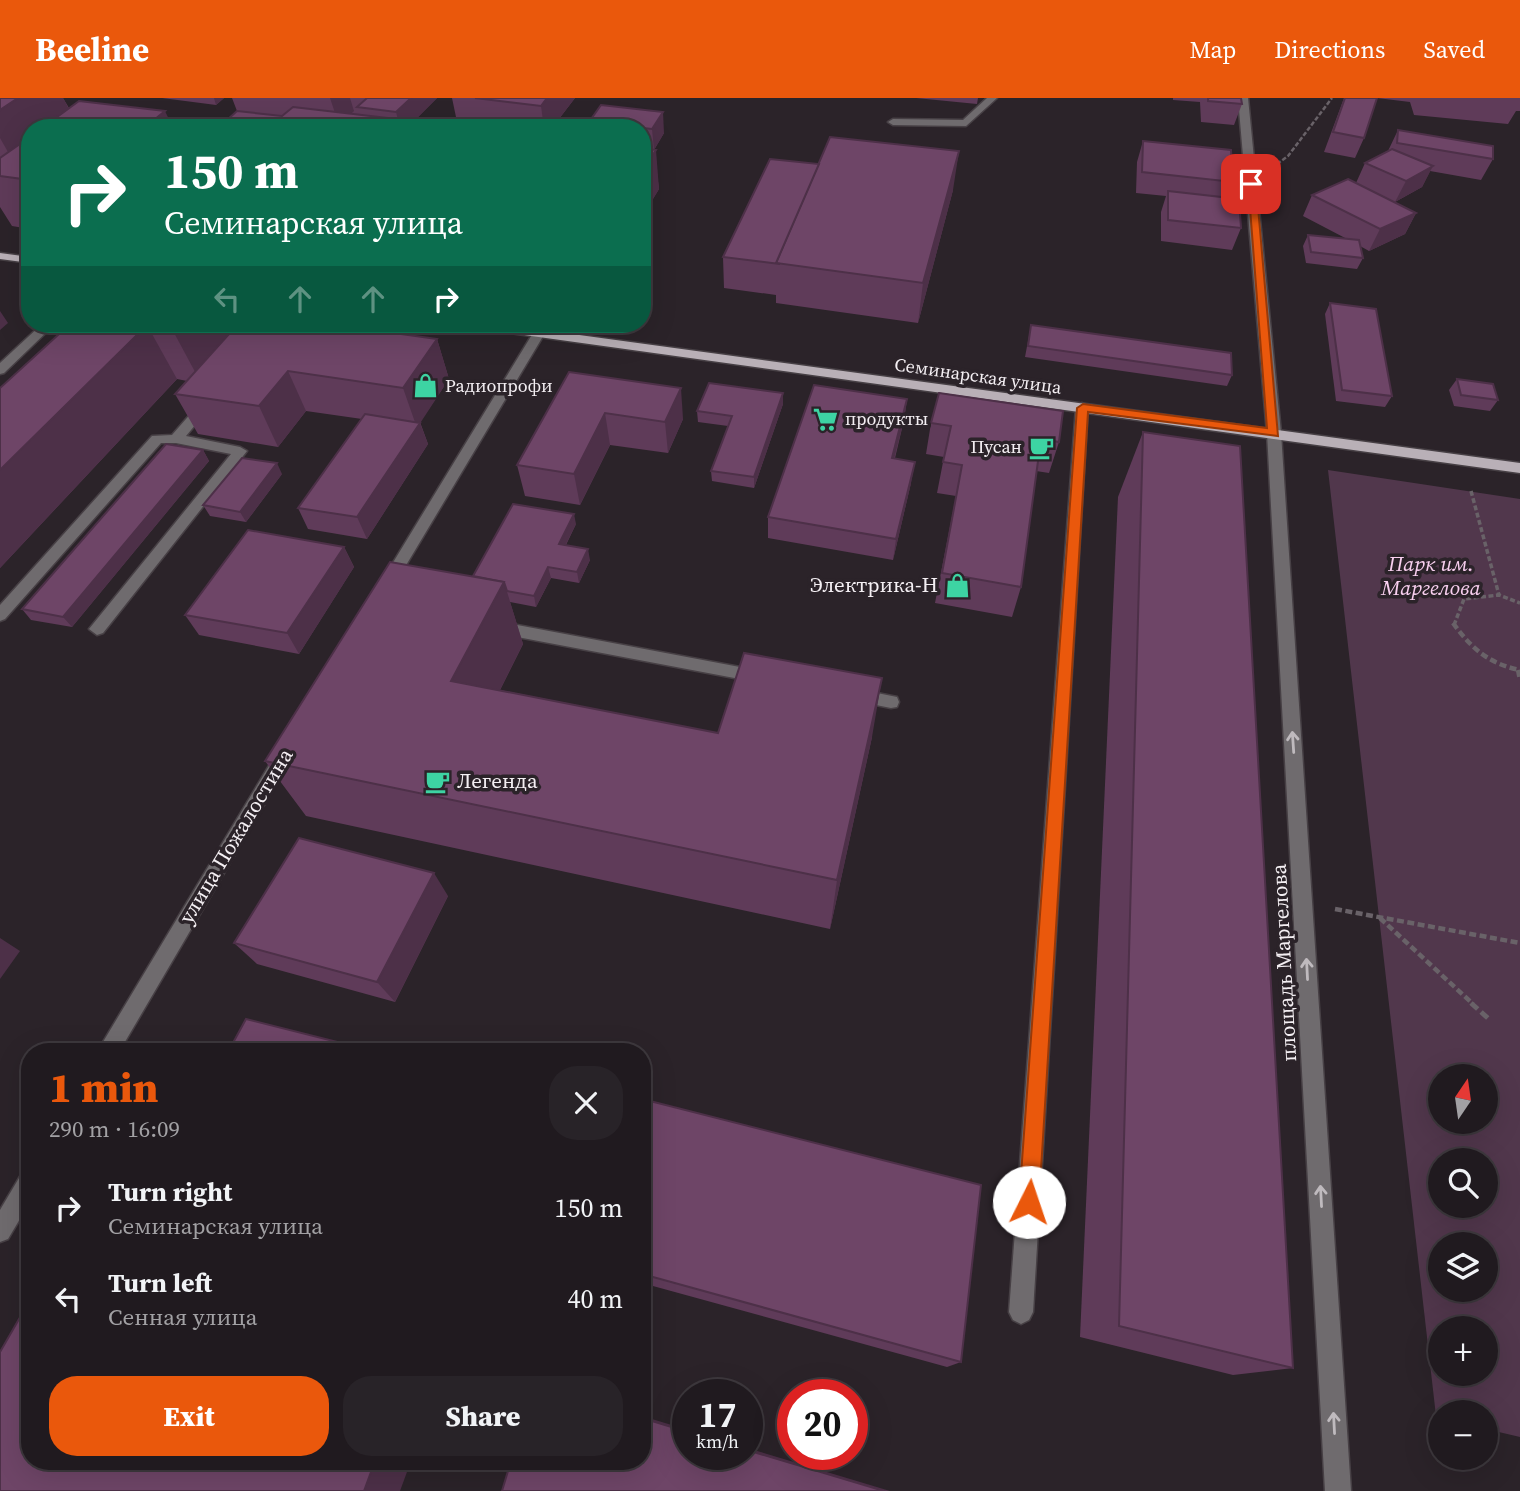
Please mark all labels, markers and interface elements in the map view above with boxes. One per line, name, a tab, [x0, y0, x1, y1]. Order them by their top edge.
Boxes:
text: Beeline	[35, 27, 149, 72]
text: Map	[1189, 33, 1236, 66]
text: Directions	[1274, 33, 1385, 66]
text: Saved	[1423, 33, 1485, 66]
text: 150 m	[164, 137, 299, 204]
icon: right	[49, 147, 140, 238]
pin	[1221, 154, 1281, 214]
icon: arrive	[1232, 165, 1270, 203]
text: Семинарская улица	[164, 201, 463, 245]
icon: left	[208, 280, 246, 318]
icon: ahead	[281, 280, 319, 318]
icon: ahead	[354, 280, 392, 318]
icon: right	[427, 280, 465, 318]
street label: Семинарская улица	[893, 351, 1064, 400]
shop icon: Радиопрофи	[411, 372, 439, 400]
place label: Радиопрофи	[445, 373, 553, 398]
supermarket icon: продукты	[811, 405, 839, 433]
place label: продукты	[845, 406, 928, 431]
cafe icon: Пусан	[1028, 433, 1056, 461]
place label: Пусан	[970, 434, 1022, 459]
park label: Парк им. Маргелова	[1380, 549, 1481, 602]
place label: Электрика-Н	[810, 570, 938, 599]
shop icon: Электрика-Н	[944, 571, 972, 599]
one-way arrow	[1286, 731, 1299, 753]
street label: улица Пожалостина	[172, 742, 300, 929]
place label: Легенда	[457, 766, 538, 795]
cafe icon: Легенда	[423, 767, 451, 795]
street label: площадь Маргелова	[1264, 863, 1303, 1063]
one-way arrow	[1301, 957, 1314, 980]
text: 1 min	[49, 1058, 159, 1116]
north arrow	[1428, 1064, 1498, 1134]
map controls	[1428, 1064, 1498, 1470]
button: close	[549, 1066, 623, 1140]
text: 290 m · 16:09	[49, 1113, 180, 1145]
button: search	[1428, 1148, 1498, 1218]
position arrow	[992, 1165, 1066, 1239]
text: Turn right	[108, 1174, 232, 1210]
one-way arrow	[1314, 1185, 1327, 1208]
icon: right	[49, 1189, 87, 1227]
text: 150 m	[555, 1190, 623, 1226]
text: Семинарская улица	[108, 1210, 323, 1242]
button: layers	[1428, 1232, 1498, 1302]
text: Turn left	[108, 1265, 212, 1301]
icon: left	[49, 1280, 87, 1318]
text: 40 m	[568, 1281, 623, 1317]
text: Сенная улица	[108, 1301, 257, 1333]
button: +	[1428, 1316, 1498, 1386]
button: Exit	[49, 1376, 329, 1456]
button: Share	[343, 1376, 623, 1456]
speed limit sign: 20	[777, 1379, 868, 1470]
text: 17	[699, 1391, 736, 1439]
button: −	[1428, 1400, 1498, 1470]
one-way arrow	[1327, 1412, 1340, 1435]
text: km/h	[696, 1429, 739, 1454]

